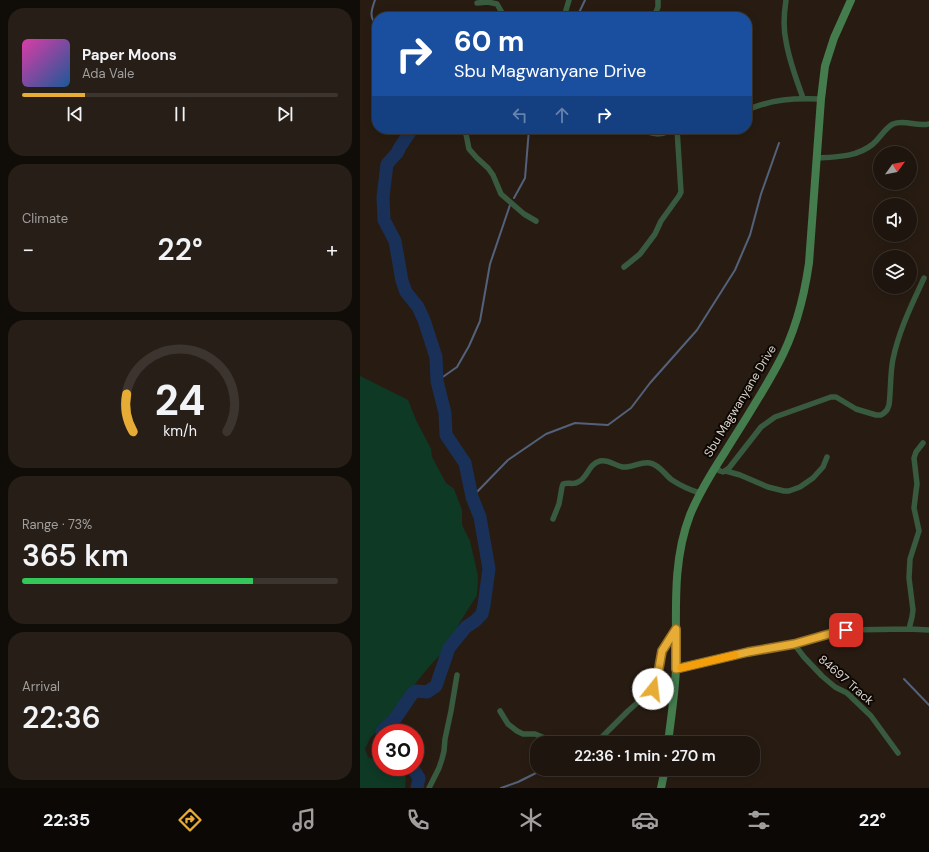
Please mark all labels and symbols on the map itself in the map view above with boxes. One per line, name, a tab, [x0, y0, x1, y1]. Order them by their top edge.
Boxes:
north arrow	[873, 146, 917, 190]
street label: Sbu Magwanyane Drive	[700, 342, 780, 460]
pin	[829, 613, 863, 647]
street label: 84697 Track	[815, 651, 877, 709]
position arrow	[632, 668, 674, 710]
speed limit sign: 30	[372, 724, 424, 776]

